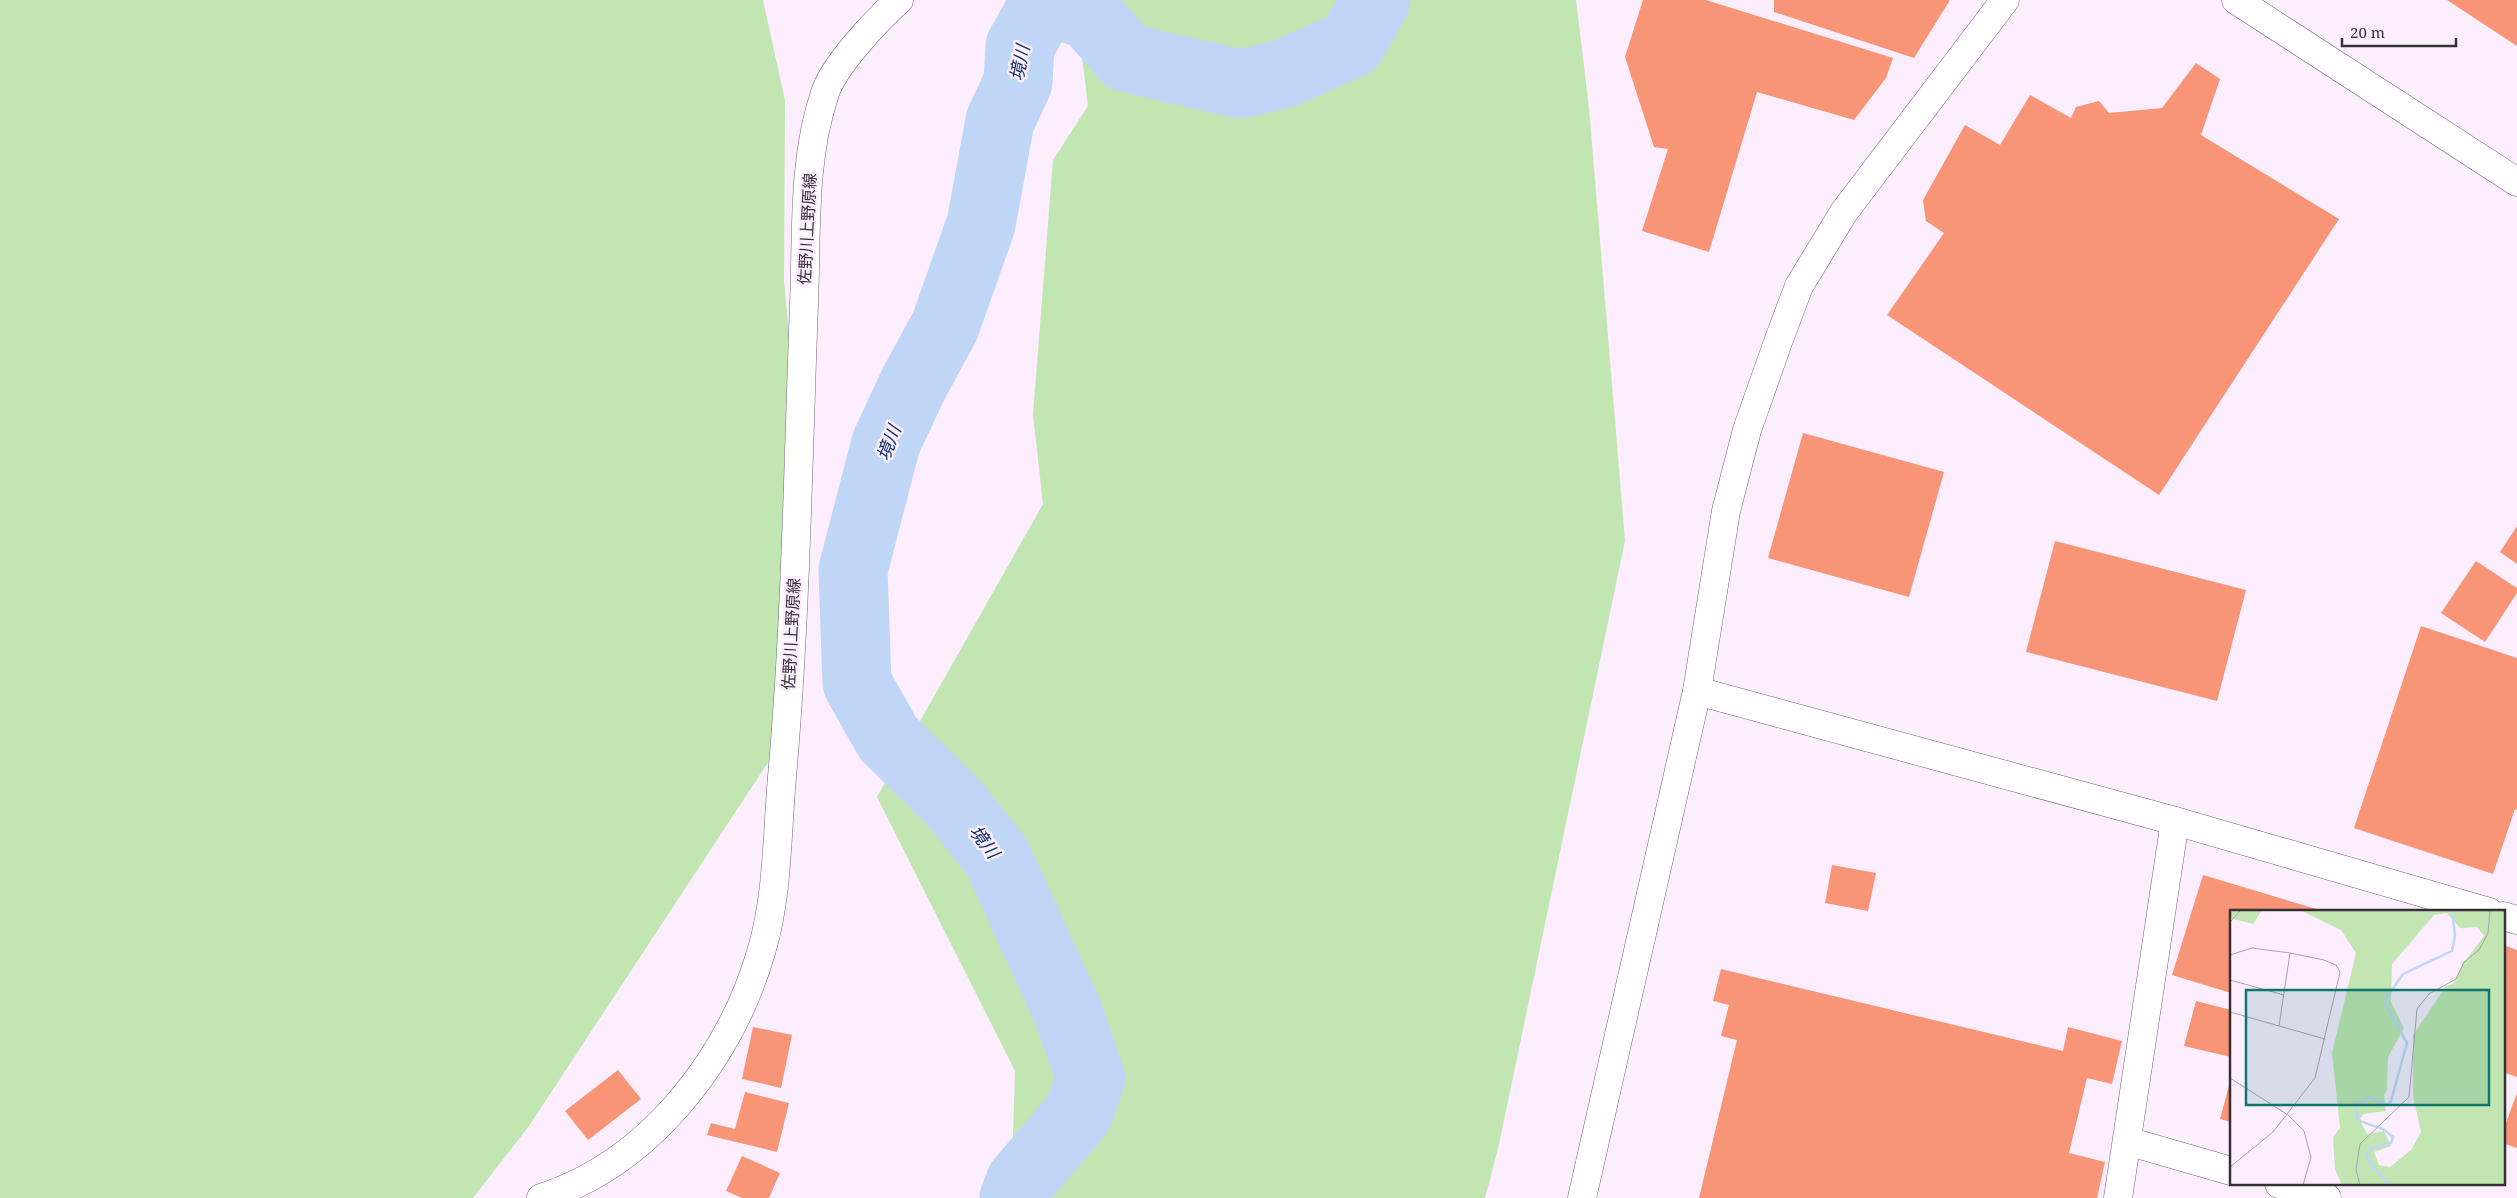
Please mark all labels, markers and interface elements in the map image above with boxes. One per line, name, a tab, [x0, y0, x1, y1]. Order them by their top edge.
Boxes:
scale bar	[2342, 15, 2456, 47]
text: 20 m	[2350, 22, 2385, 42]
water label: 境川	[1004, 41, 1035, 83]
street label: 佐野川上野原線	[793, 172, 821, 286]
water label: 境川	[870, 420, 906, 464]
street label: 佐野川上野原線	[777, 577, 805, 691]
water label: 境川	[964, 820, 1006, 865]
inset map	[2230, 910, 2504, 1186]

